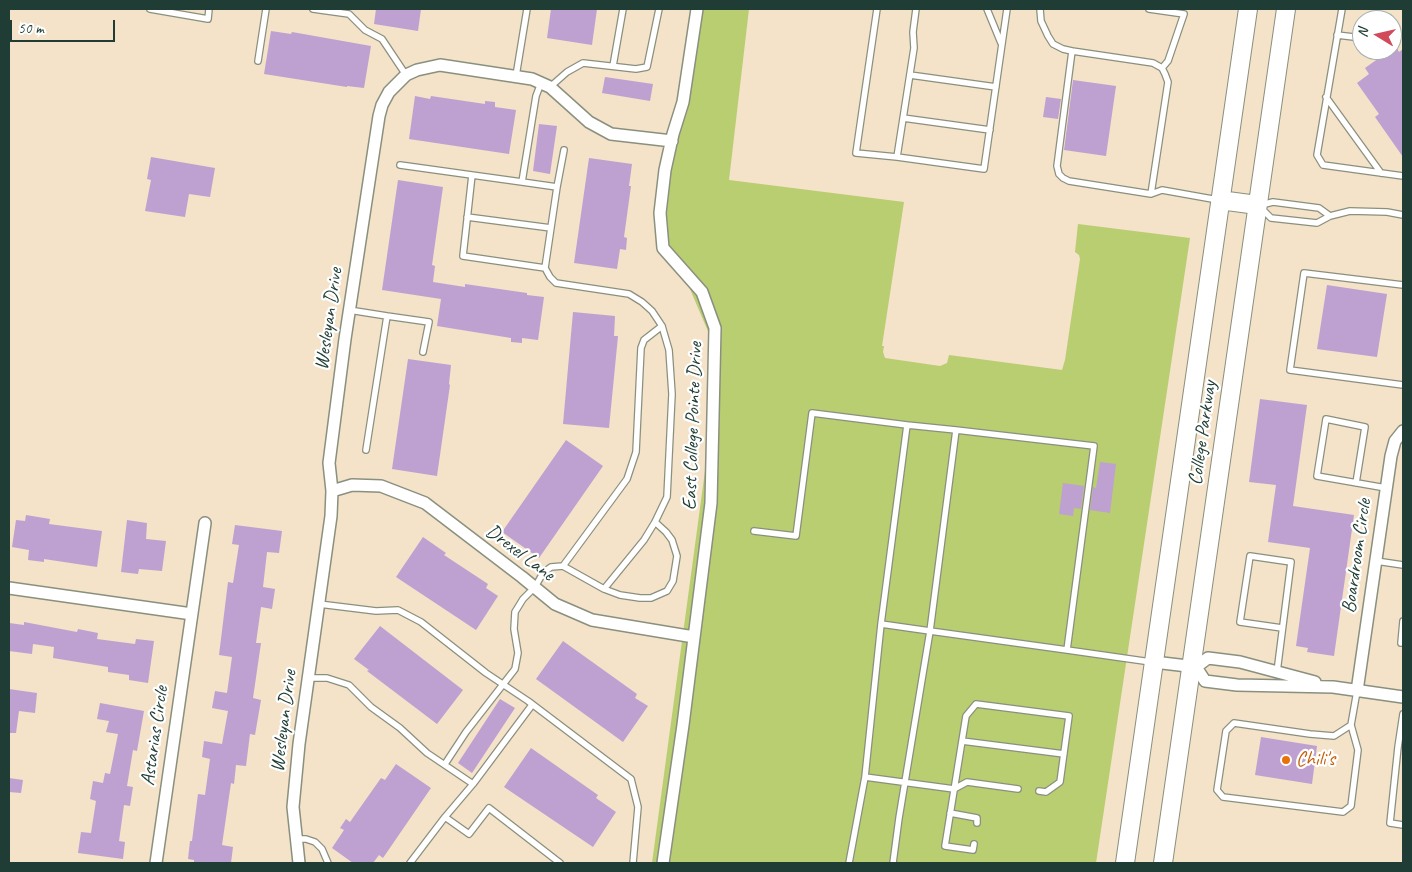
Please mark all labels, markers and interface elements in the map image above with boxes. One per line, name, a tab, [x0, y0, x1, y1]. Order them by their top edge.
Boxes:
scale bar	[12, 10, 118, 42]
north arrow	[1352, 10, 1402, 60]
text: 50 m	[18, 19, 44, 38]
text: N	[1354, 27, 1372, 38]
street label: Wesleyan Drive	[310, 267, 348, 371]
street label: East College Pointe Drive	[678, 342, 708, 510]
street label: College Parkway	[1184, 379, 1222, 487]
street label: Boardroom Circle	[1337, 497, 1377, 615]
street label: Drexel Lane	[481, 519, 559, 587]
street label: Wesleyan Drive	[266, 669, 302, 773]
street label: Astarias Circle	[136, 685, 174, 787]
place label: Chili's	[1296, 748, 1335, 772]
marker: Chili's	[1280, 754, 1292, 766]

